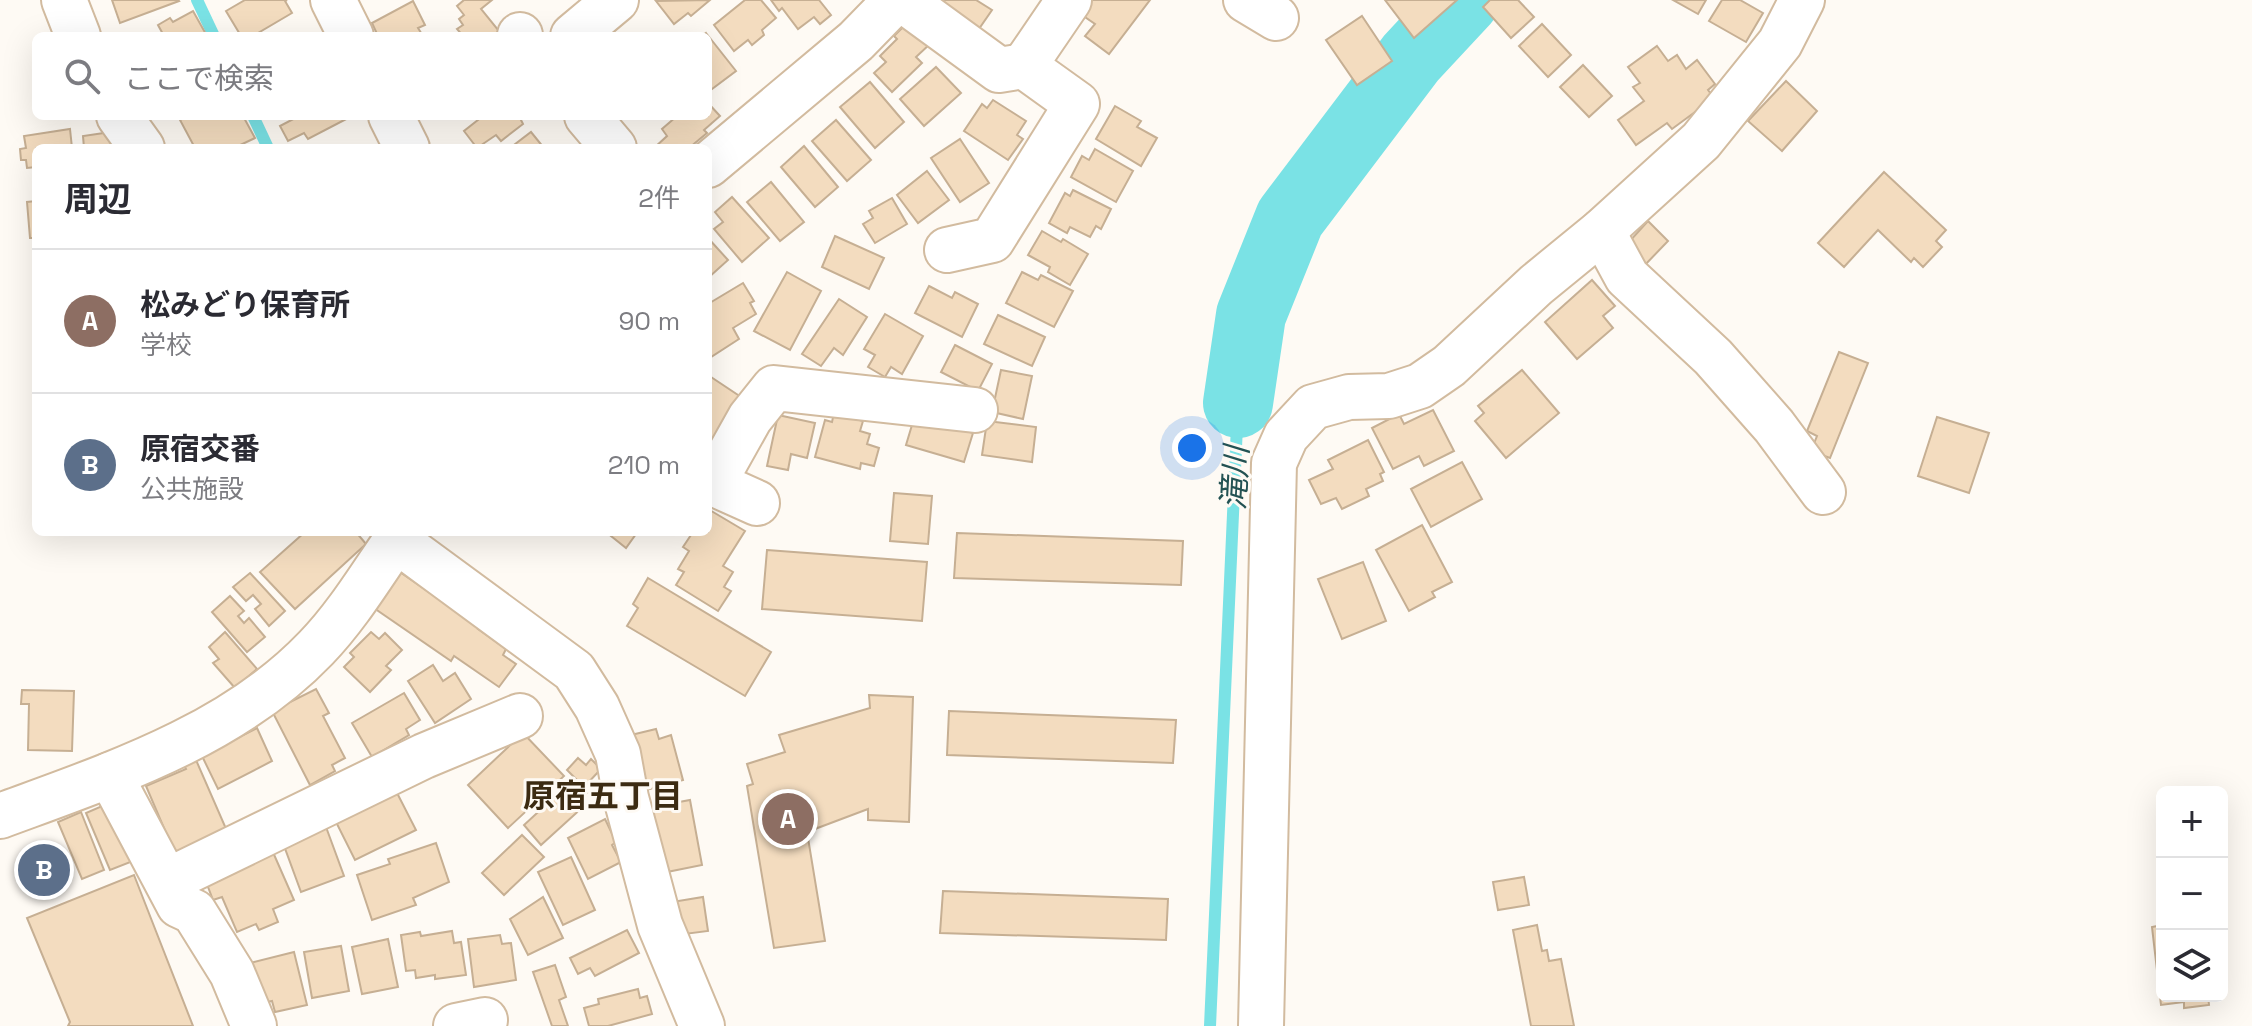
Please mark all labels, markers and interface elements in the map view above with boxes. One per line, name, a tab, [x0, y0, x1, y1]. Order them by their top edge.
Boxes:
search box	[32, 32, 712, 120]
icon: search	[60, 54, 104, 98]
text: ここで検索	[124, 59, 274, 98]
text: 周辺	[64, 178, 132, 221]
text: 2件	[638, 181, 680, 215]
text: 松みどり保育所	[140, 285, 350, 324]
text: A	[82, 304, 98, 338]
text: 90 m	[618, 304, 680, 338]
text: 学校	[140, 328, 192, 362]
your location	[1172, 428, 1212, 468]
text: 原宿交番	[140, 429, 260, 468]
water label: 滝川	[1213, 442, 1257, 511]
text: B	[81, 448, 99, 482]
text: 210 m	[608, 448, 680, 482]
text: 公共施設	[140, 472, 244, 506]
district label: 原宿五丁目	[523, 776, 683, 816]
map controls	[2156, 786, 2228, 1002]
button: +	[2156, 786, 2228, 858]
pin: A	[762, 789, 814, 849]
pin: B	[18, 840, 70, 900]
button: −	[2156, 858, 2228, 930]
button: layers	[2156, 930, 2228, 1002]

